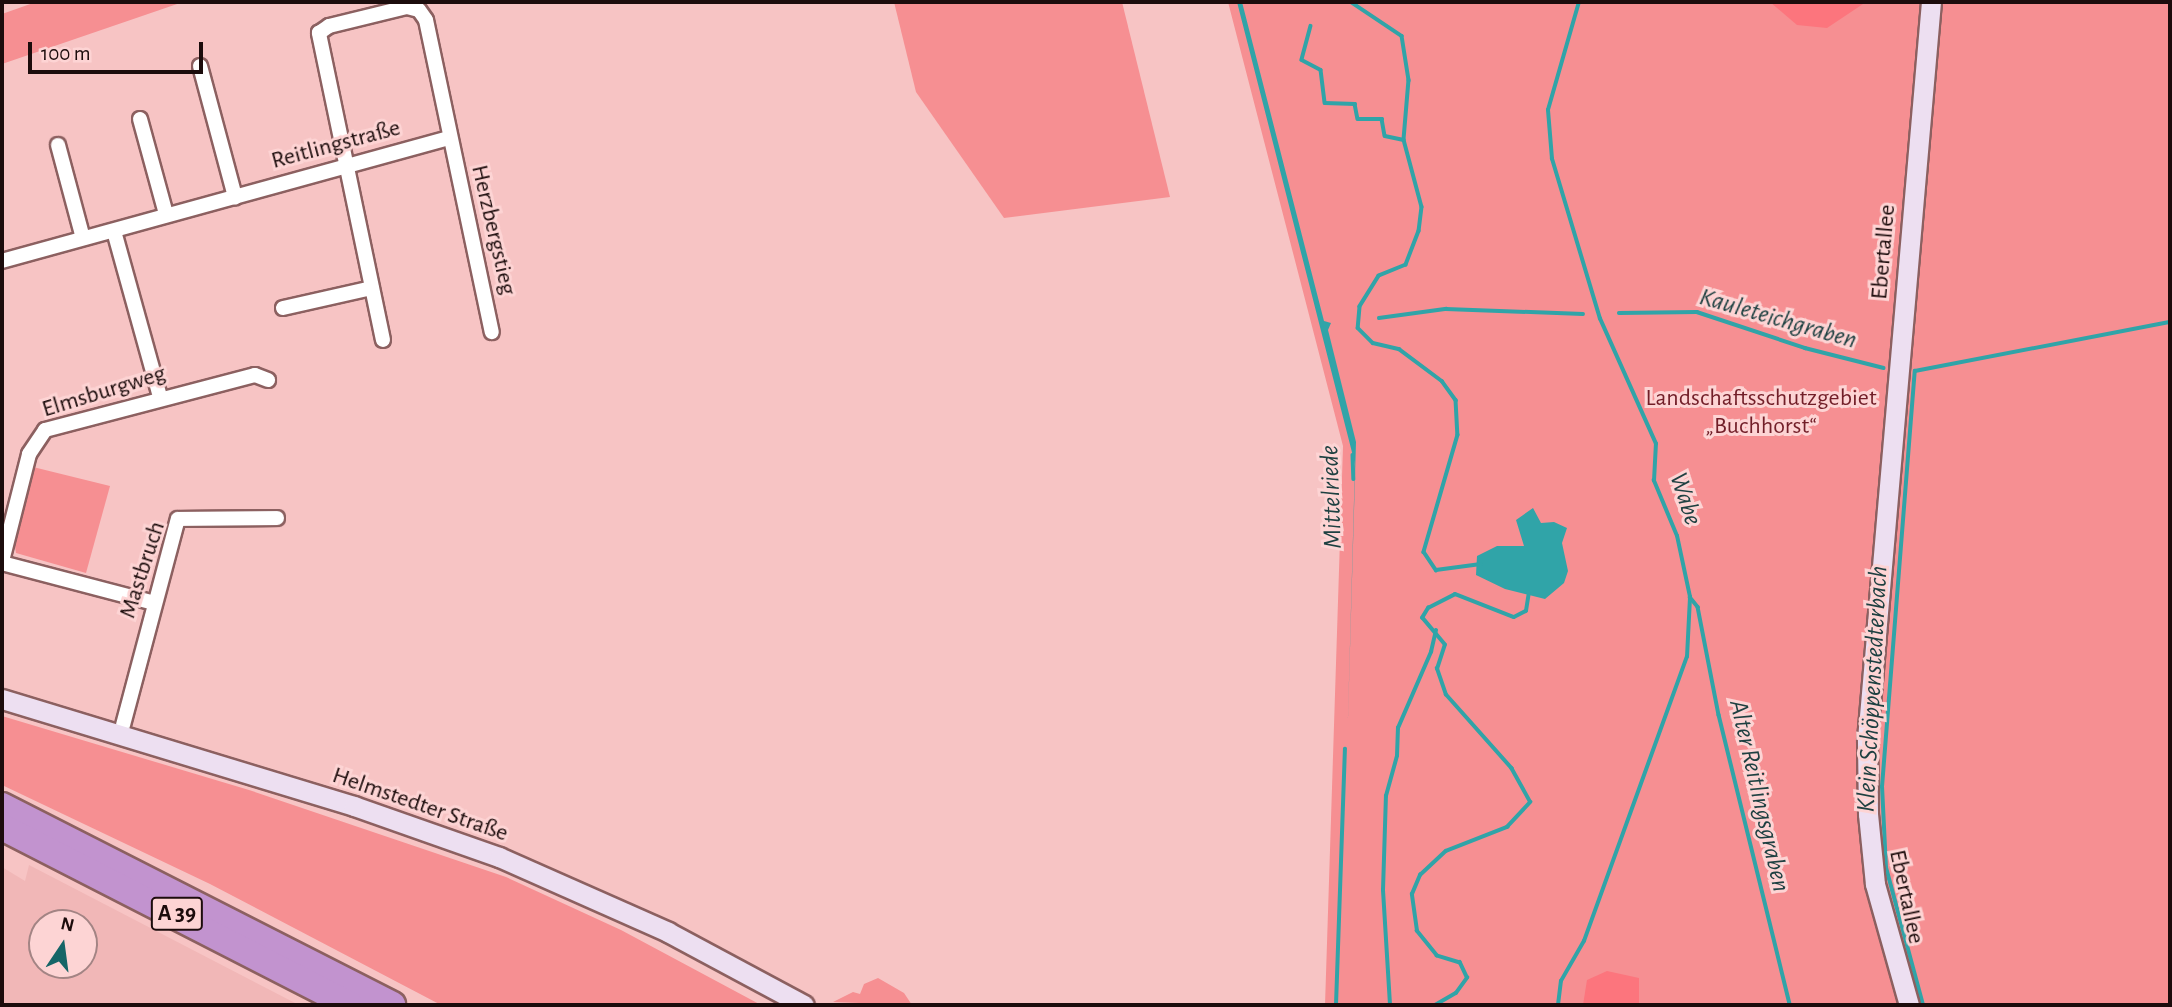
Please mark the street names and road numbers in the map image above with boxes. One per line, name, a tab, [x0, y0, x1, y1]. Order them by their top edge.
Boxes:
street label: Reitlingstraße	[268, 114, 404, 176]
street label: Herzbergstieg	[464, 162, 522, 298]
street label: Ebertallee	[1865, 203, 1903, 301]
street label: Elmsburgweg	[39, 360, 169, 424]
street label: Mastbruch	[114, 518, 172, 622]
street label: Helmstedter Straße	[328, 761, 512, 849]
street label: Ebertallee	[1882, 847, 1930, 947]
road number: A 39	[151, 894, 203, 934]

